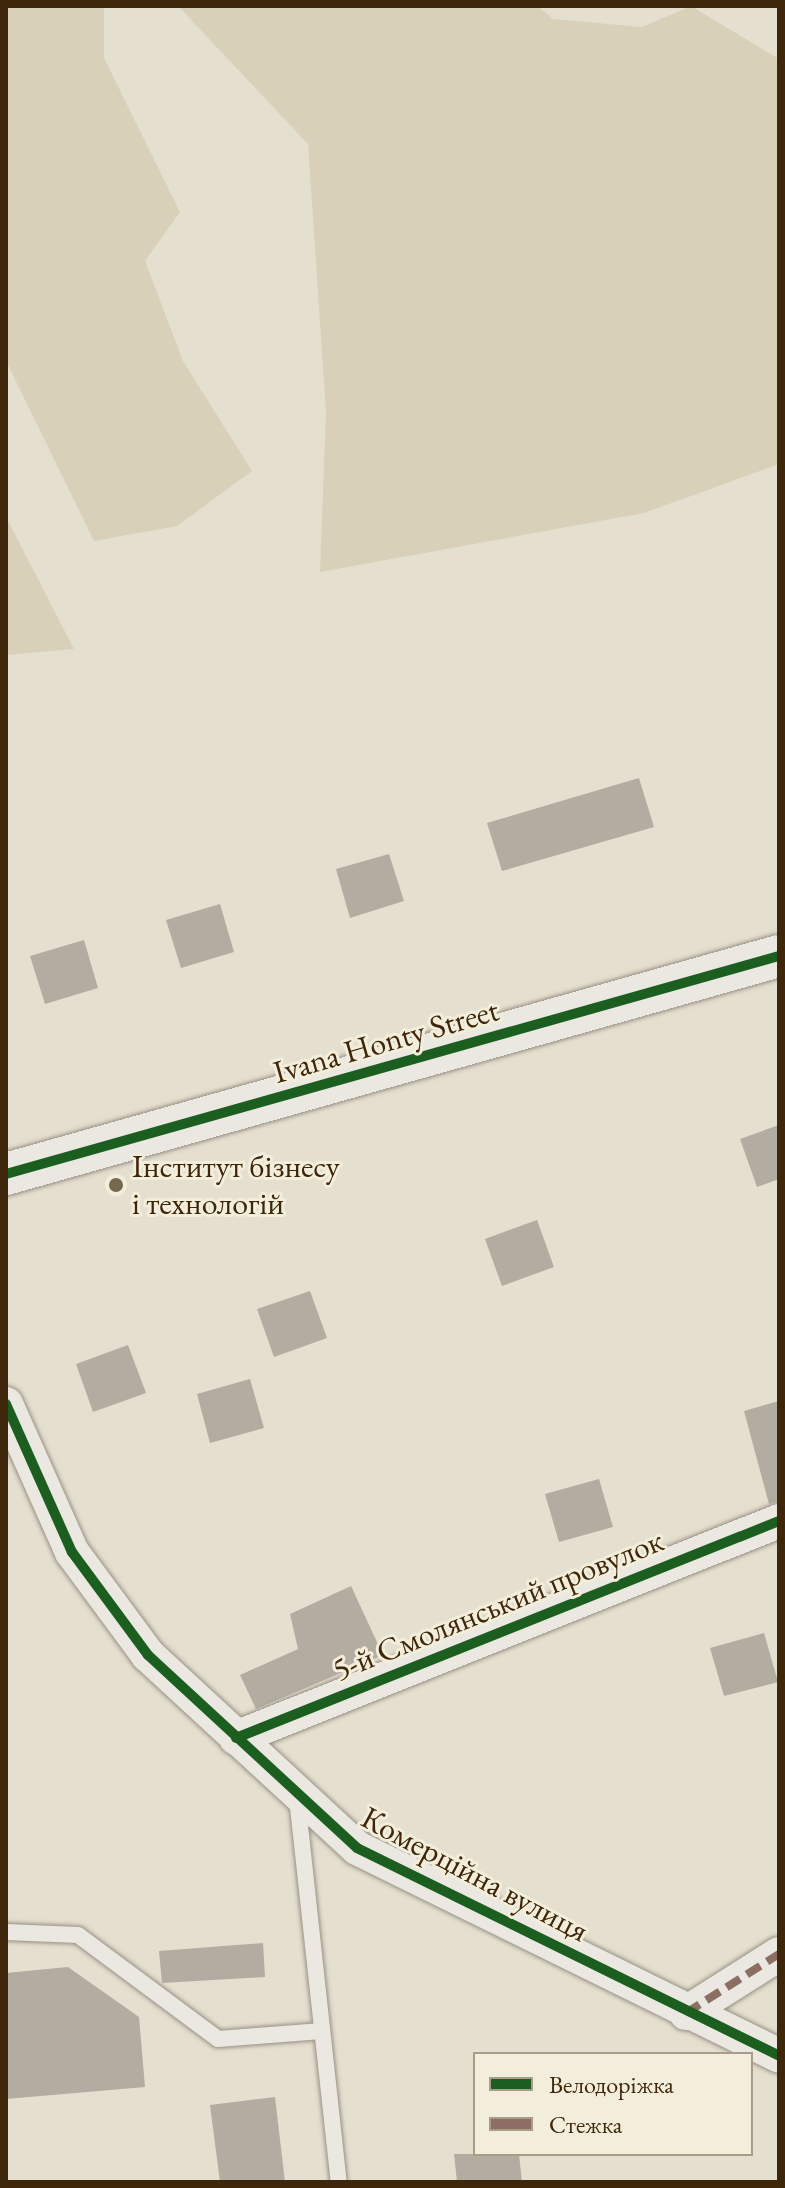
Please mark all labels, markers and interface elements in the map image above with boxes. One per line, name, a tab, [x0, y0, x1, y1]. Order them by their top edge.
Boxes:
street label: Ivana Honty Street	[269, 990, 503, 1092]
place label: Інститут бізнесу і технологій	[132, 1148, 340, 1223]
marker: Інститут бізнесу і технологій	[107, 1176, 125, 1194]
street label: 5-й Смолянський провулок	[327, 1521, 669, 1689]
street label: Комерційна вулиця	[355, 1798, 595, 1950]
legend	[473, 2052, 753, 2156]
text: Велодоріжка	[549, 2069, 674, 2100]
text: Стежка	[549, 2109, 622, 2140]

